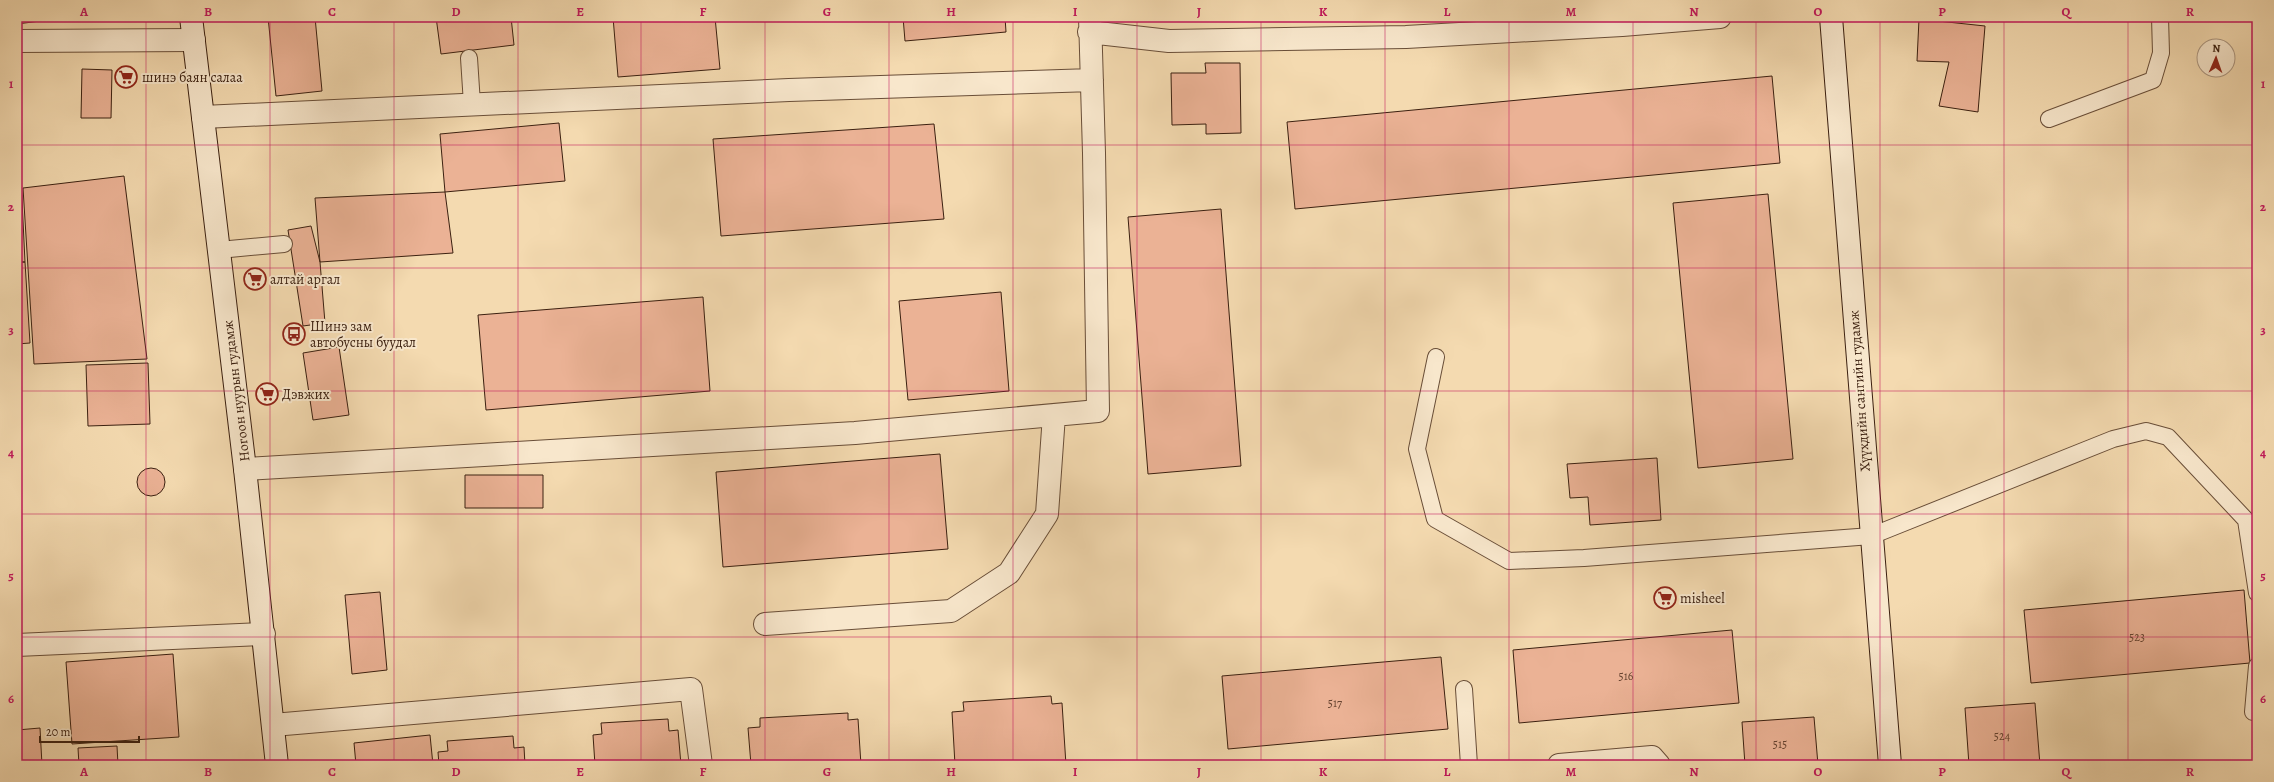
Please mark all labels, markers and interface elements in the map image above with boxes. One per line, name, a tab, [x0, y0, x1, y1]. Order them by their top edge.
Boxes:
text: A	[79, 3, 89, 20]
text: B	[204, 3, 212, 20]
text: C	[328, 3, 336, 20]
text: D	[451, 3, 461, 20]
text: E	[576, 3, 584, 20]
text: F	[700, 3, 707, 20]
text: G	[823, 3, 831, 20]
text: H	[946, 3, 956, 20]
text: I	[1073, 3, 1078, 20]
text: J	[1197, 3, 1201, 20]
text: K	[1319, 3, 1328, 20]
text: L	[1444, 3, 1451, 20]
text: M	[1566, 3, 1577, 20]
text: N	[1689, 3, 1699, 20]
text: O	[1814, 3, 1823, 20]
text: P	[1938, 3, 1946, 20]
text: Q	[2062, 3, 2073, 20]
text: R	[2186, 3, 2195, 20]
north arrow	[2196, 38, 2236, 78]
text: N	[2212, 41, 2221, 56]
supermarket icon: шинэ баян салаа	[113, 64, 139, 90]
place label: шинэ баян салаа	[142, 68, 243, 87]
text: 1	[9, 75, 14, 92]
text: 1	[2261, 75, 2266, 92]
text: 2	[8, 198, 15, 215]
text: 2	[2260, 198, 2267, 215]
supermarket icon: алтай аргал	[242, 266, 268, 292]
place label: алтай аргал	[270, 270, 340, 289]
street label: Хүүхдийн сангийн гудамж	[1844, 309, 1875, 472]
place label: Шинэ зам автобусны буудал	[310, 317, 416, 352]
street label: Ногоон нуурын гудамж	[218, 319, 255, 463]
text: 3	[8, 321, 14, 338]
bus stop icon: Шинэ зам автобусны буудал	[281, 321, 307, 347]
text: 3	[2260, 321, 2266, 338]
supermarket icon: Дэвжих	[254, 381, 280, 407]
place label: Дэвжих	[282, 385, 330, 404]
text: 4	[8, 444, 14, 461]
text: 4	[2260, 444, 2266, 461]
text: 5	[8, 567, 14, 584]
text: 5	[2260, 567, 2266, 584]
supermarket icon: misheel	[1652, 585, 1678, 611]
place label: misheel	[1680, 589, 1725, 608]
house number: 523	[2129, 629, 2145, 645]
house number: 516	[1619, 668, 1634, 684]
text: 6	[8, 690, 14, 707]
text: 6	[2260, 690, 2266, 707]
house number: 517	[1328, 695, 1343, 711]
scale bar	[40, 718, 139, 744]
text: 20 m	[46, 724, 70, 740]
house number: 524	[1994, 728, 2011, 744]
house number: 515	[1773, 736, 1787, 752]
text: A	[79, 763, 89, 780]
text: B	[204, 763, 212, 780]
text: C	[328, 763, 336, 780]
text: D	[451, 763, 461, 780]
text: E	[576, 763, 584, 780]
text: F	[700, 763, 707, 780]
text: G	[823, 763, 831, 780]
text: H	[946, 763, 956, 780]
text: I	[1073, 763, 1078, 780]
text: J	[1197, 763, 1201, 780]
text: K	[1319, 763, 1328, 780]
text: L	[1444, 763, 1451, 780]
text: M	[1566, 763, 1577, 780]
text: N	[1689, 763, 1699, 780]
text: O	[1814, 763, 1823, 780]
text: P	[1938, 763, 1946, 780]
text: Q	[2062, 763, 2073, 780]
text: R	[2186, 763, 2195, 780]

